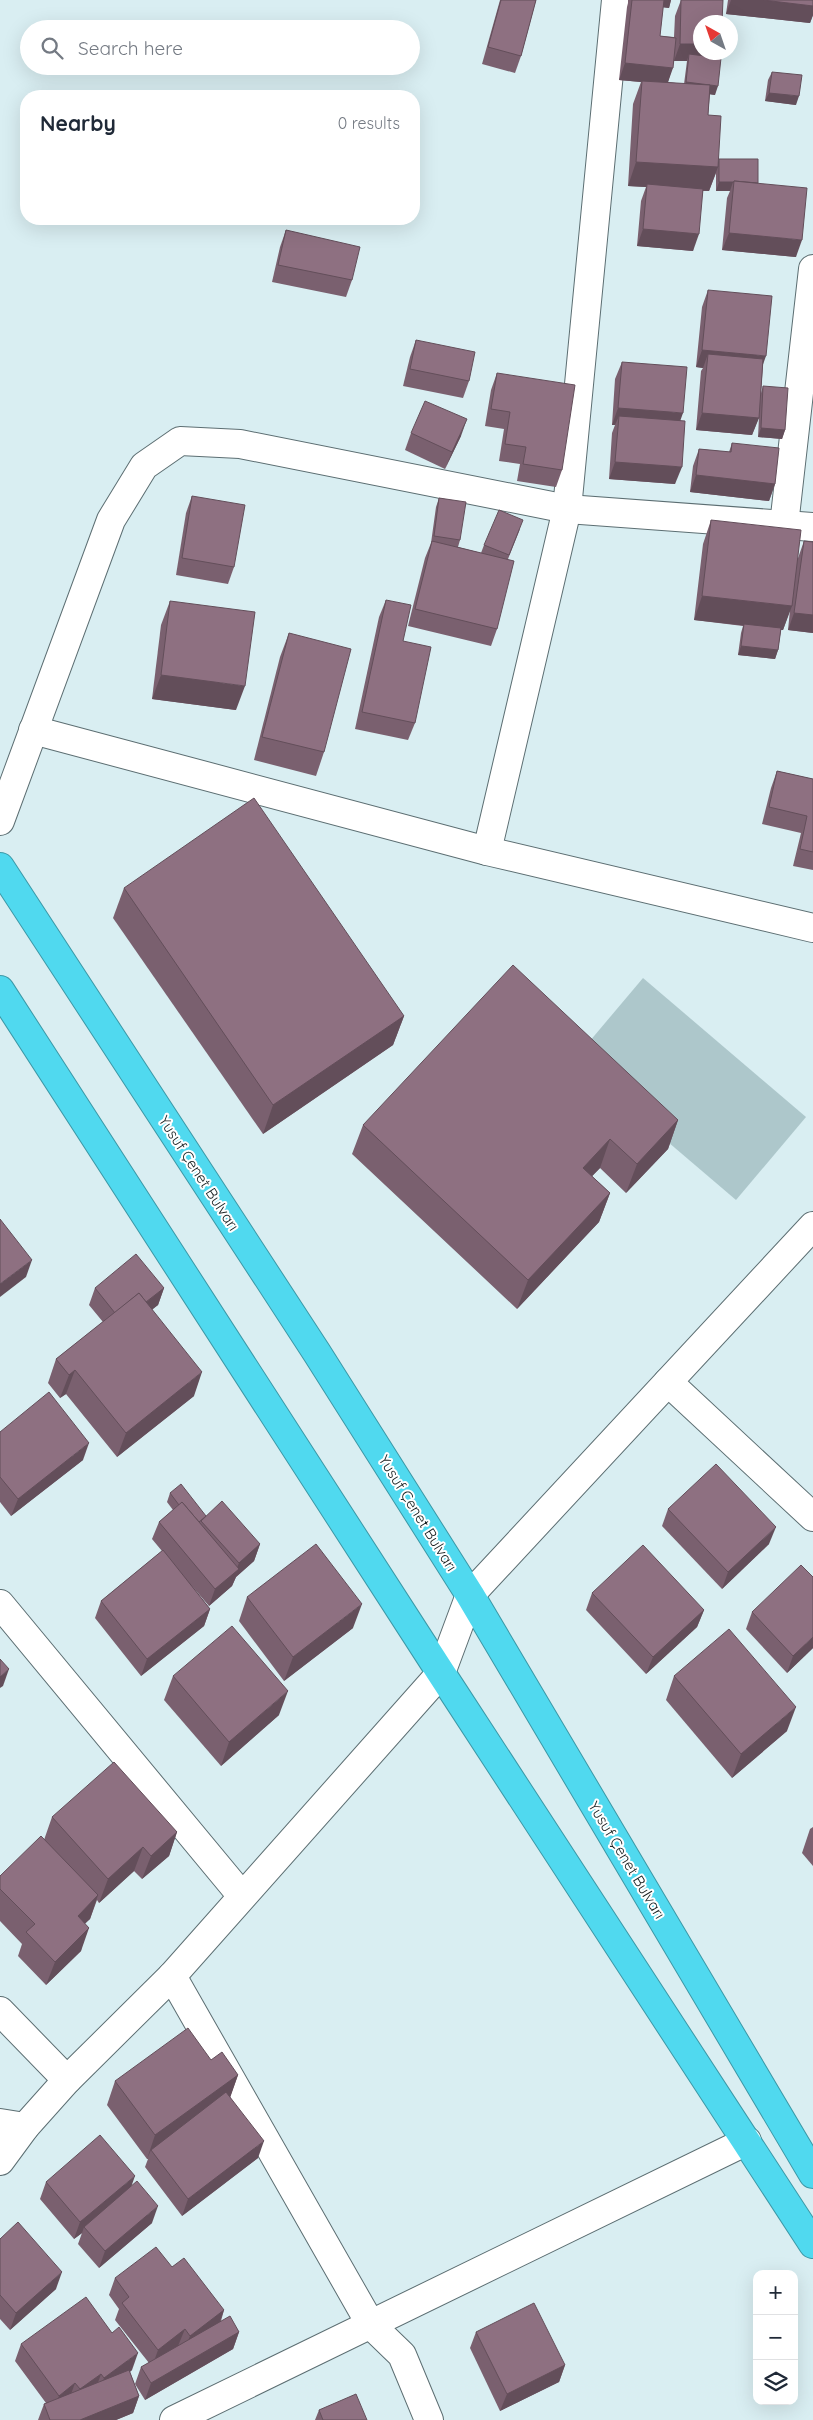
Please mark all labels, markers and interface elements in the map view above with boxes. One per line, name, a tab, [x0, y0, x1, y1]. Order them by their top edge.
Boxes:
north arrow	[693, 15, 738, 60]
search box	[20, 20, 420, 75]
icon: search	[38, 34, 66, 62]
text: Search here	[78, 36, 183, 60]
text: Nearby	[40, 110, 116, 136]
text: 0 results	[338, 113, 400, 133]
street label: Yusuf Çenet Bulvarı	[155, 1112, 243, 1234]
street label: Yusuf Çenet Bulvarı	[375, 1451, 461, 1575]
street label: Yusuf Çenet Bulvarı	[584, 1798, 670, 1922]
map controls	[753, 2270, 798, 2405]
button: +	[753, 2270, 798, 2315]
button: −	[753, 2315, 798, 2360]
button: layers	[753, 2360, 798, 2405]

